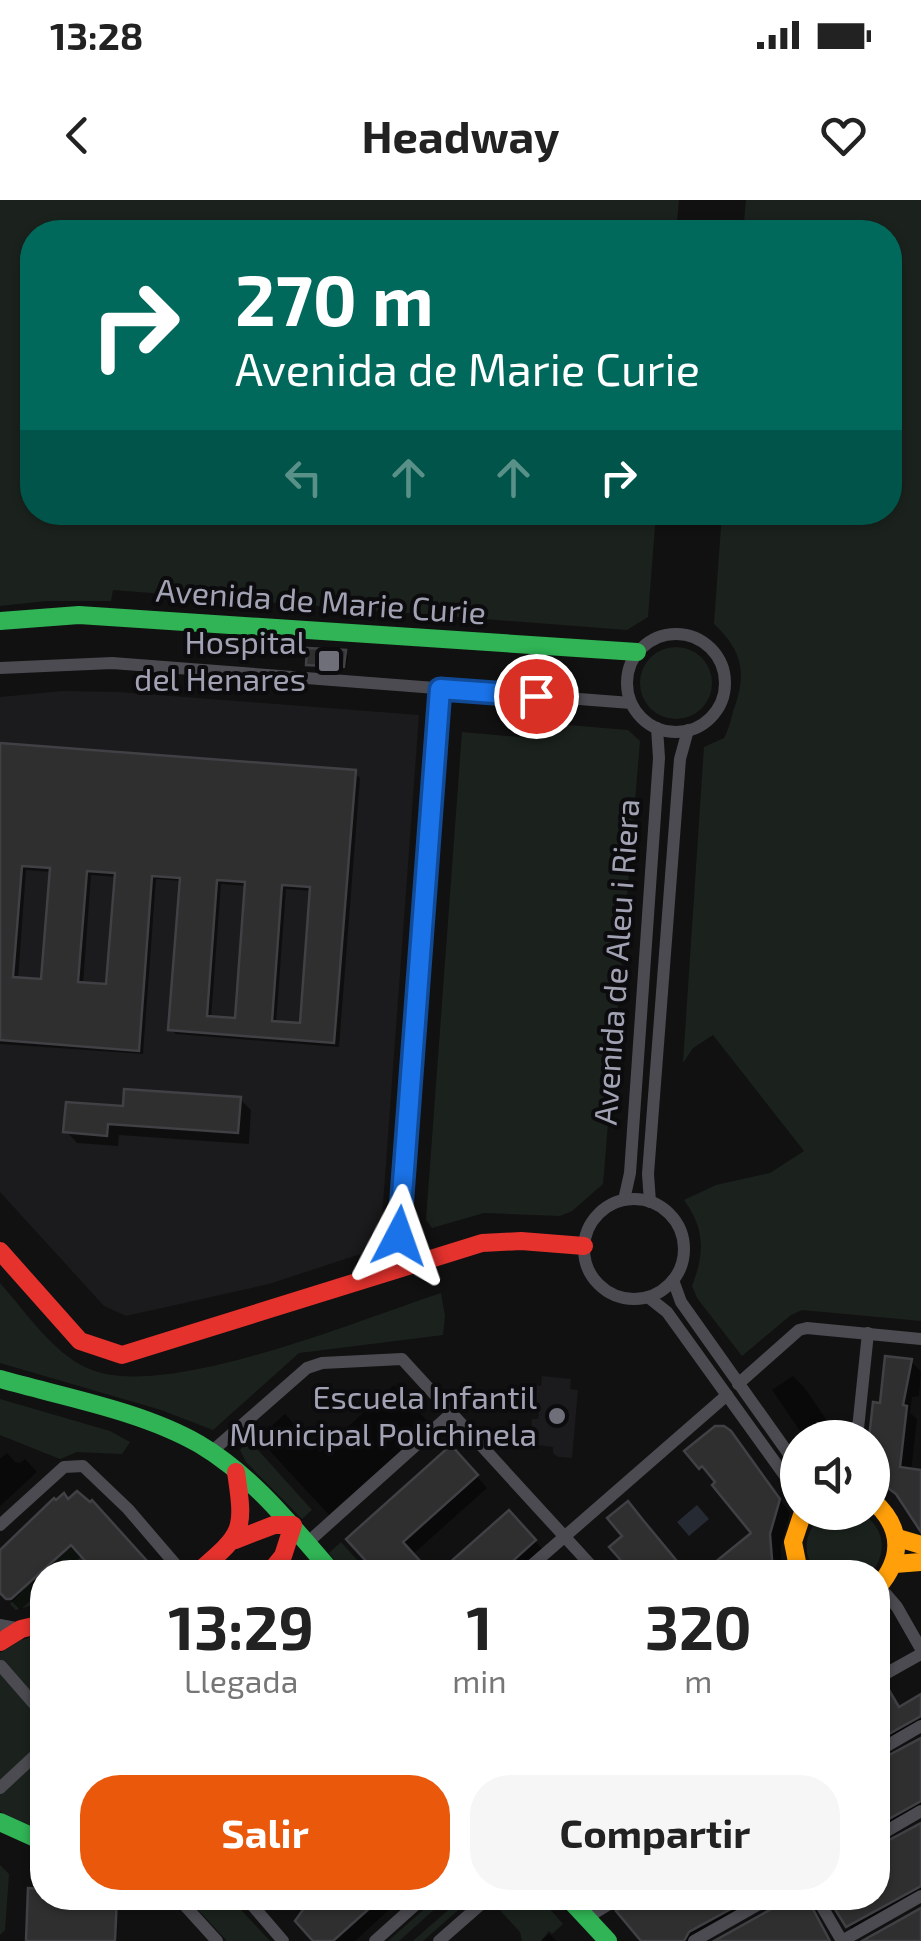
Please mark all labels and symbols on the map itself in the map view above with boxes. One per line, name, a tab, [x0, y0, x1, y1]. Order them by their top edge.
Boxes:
street label: Avenida de Marie Curie	[155, 570, 487, 630]
place label: Hospital del Henares	[134, 622, 306, 697]
marker: Hospital del Henares	[316, 648, 342, 674]
pin	[494, 654, 579, 739]
street label: Avenida de Aleu i Riera	[585, 797, 645, 1126]
position arrow	[347, 1184, 451, 1288]
place label: Escuela Infantil Municipal Polichinela	[229, 1377, 537, 1452]
marker: Escuela Infantil Municipal Polichinela	[546, 1405, 568, 1427]

